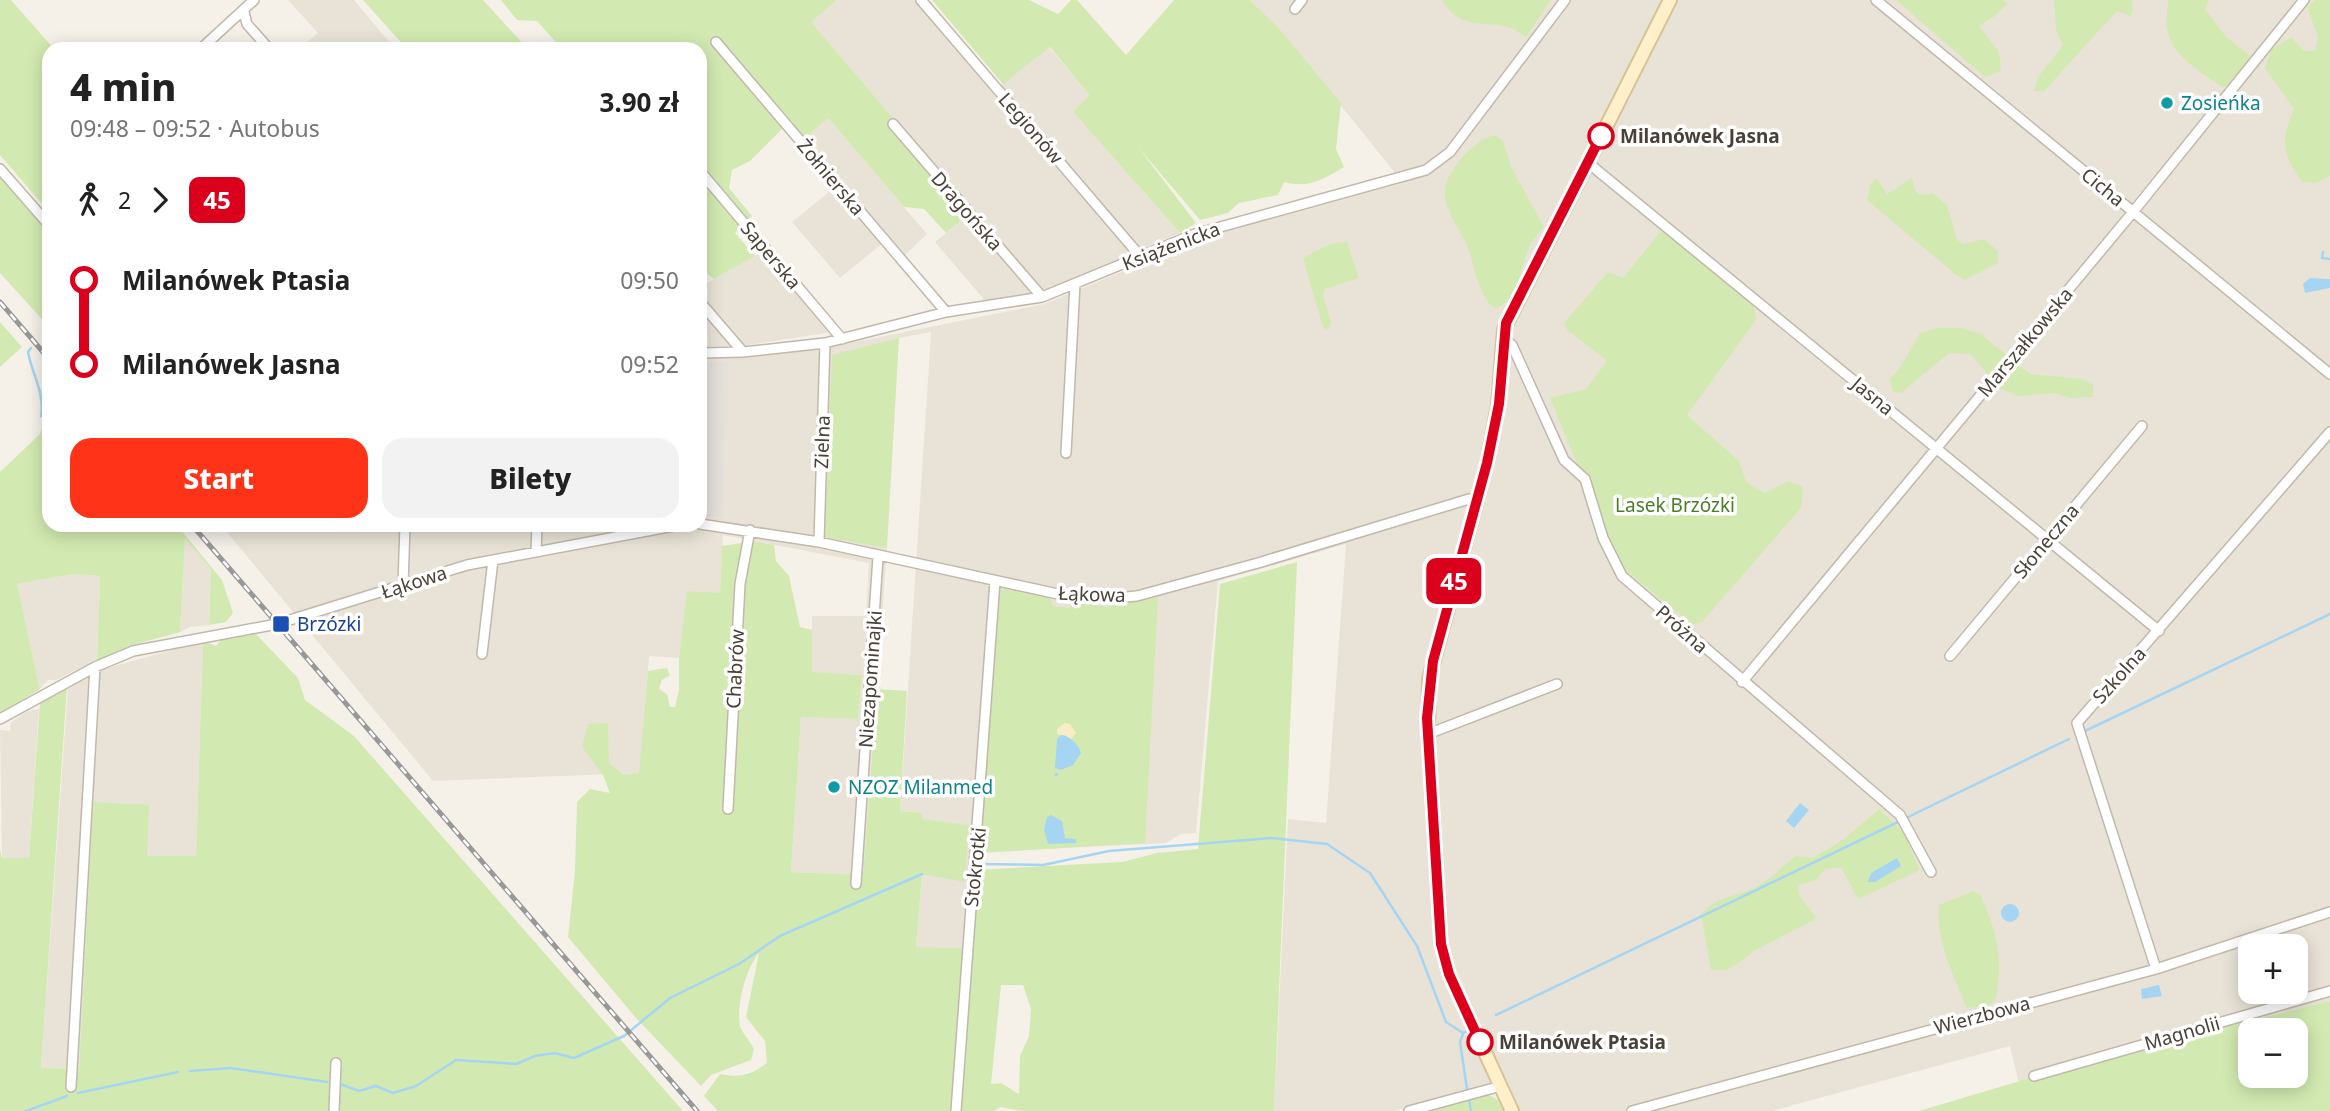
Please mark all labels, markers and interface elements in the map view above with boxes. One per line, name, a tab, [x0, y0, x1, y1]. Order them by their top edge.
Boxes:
text: 4 min	[70, 60, 176, 112]
text: 3.90 zł	[600, 84, 679, 120]
street label: Legionów	[993, 87, 1069, 169]
place label: Zosieńka	[2181, 90, 2261, 116]
marker: Zosieńka	[2159, 95, 2175, 111]
text: 09:48 – 09:52 · Autobus	[70, 112, 320, 144]
marker: Milanówek Jasna	[1588, 123, 1614, 149]
place label: Milanówek Jasna	[1620, 123, 1780, 149]
street label: Żołnierska	[791, 133, 871, 221]
street label: Cicha	[2076, 162, 2130, 212]
street label: Dragońska	[925, 166, 1009, 256]
icon: walk	[70, 181, 108, 219]
icon: forward	[141, 181, 179, 219]
text: 45	[203, 183, 231, 216]
text: 2	[118, 184, 131, 216]
street label: Książenicka	[1118, 215, 1224, 277]
street label: Saperska	[735, 216, 807, 294]
text: Milanówek Ptasia	[122, 262, 350, 298]
text: 09:50	[620, 264, 679, 296]
street label: Marszałkowska	[1972, 282, 2078, 402]
text: Milanówek Jasna	[122, 346, 341, 382]
text: 09:52	[620, 348, 679, 380]
street label: Jasna	[1845, 370, 1899, 421]
street label: Zielna	[808, 415, 836, 469]
button: Start	[70, 438, 368, 518]
button: Bilety	[382, 438, 679, 518]
park label: Lasek Brzózki	[1615, 492, 1735, 518]
street label: Słoneczna	[2007, 498, 2085, 584]
line badge: 45	[1422, 558, 1486, 604]
street label: Łąkowa	[378, 559, 450, 605]
text: 45	[1440, 564, 1468, 597]
street label: Łąkowa	[1058, 580, 1126, 608]
street label: Próżna	[1650, 599, 1714, 659]
street label: Niezapominajki	[852, 609, 888, 749]
place label: Brzózki	[297, 611, 361, 637]
marker: Brzózki	[271, 614, 291, 634]
street label: Chabrów	[720, 629, 750, 709]
street label: Szkolna	[2086, 641, 2152, 709]
place label: NZOZ Milanmed	[848, 774, 993, 800]
marker: NZOZ Milanmed	[826, 779, 842, 795]
street label: Stokrotki	[958, 826, 992, 908]
map controls	[2238, 934, 2308, 1088]
button: +	[2238, 934, 2308, 1004]
street label: Wierzbowa	[1931, 990, 2033, 1040]
street label: Magnolii	[2141, 1010, 2223, 1056]
button: −	[2238, 1018, 2308, 1088]
marker: Milanówek Ptasia	[1467, 1029, 1493, 1055]
place label: Milanówek Ptasia	[1499, 1029, 1666, 1055]

